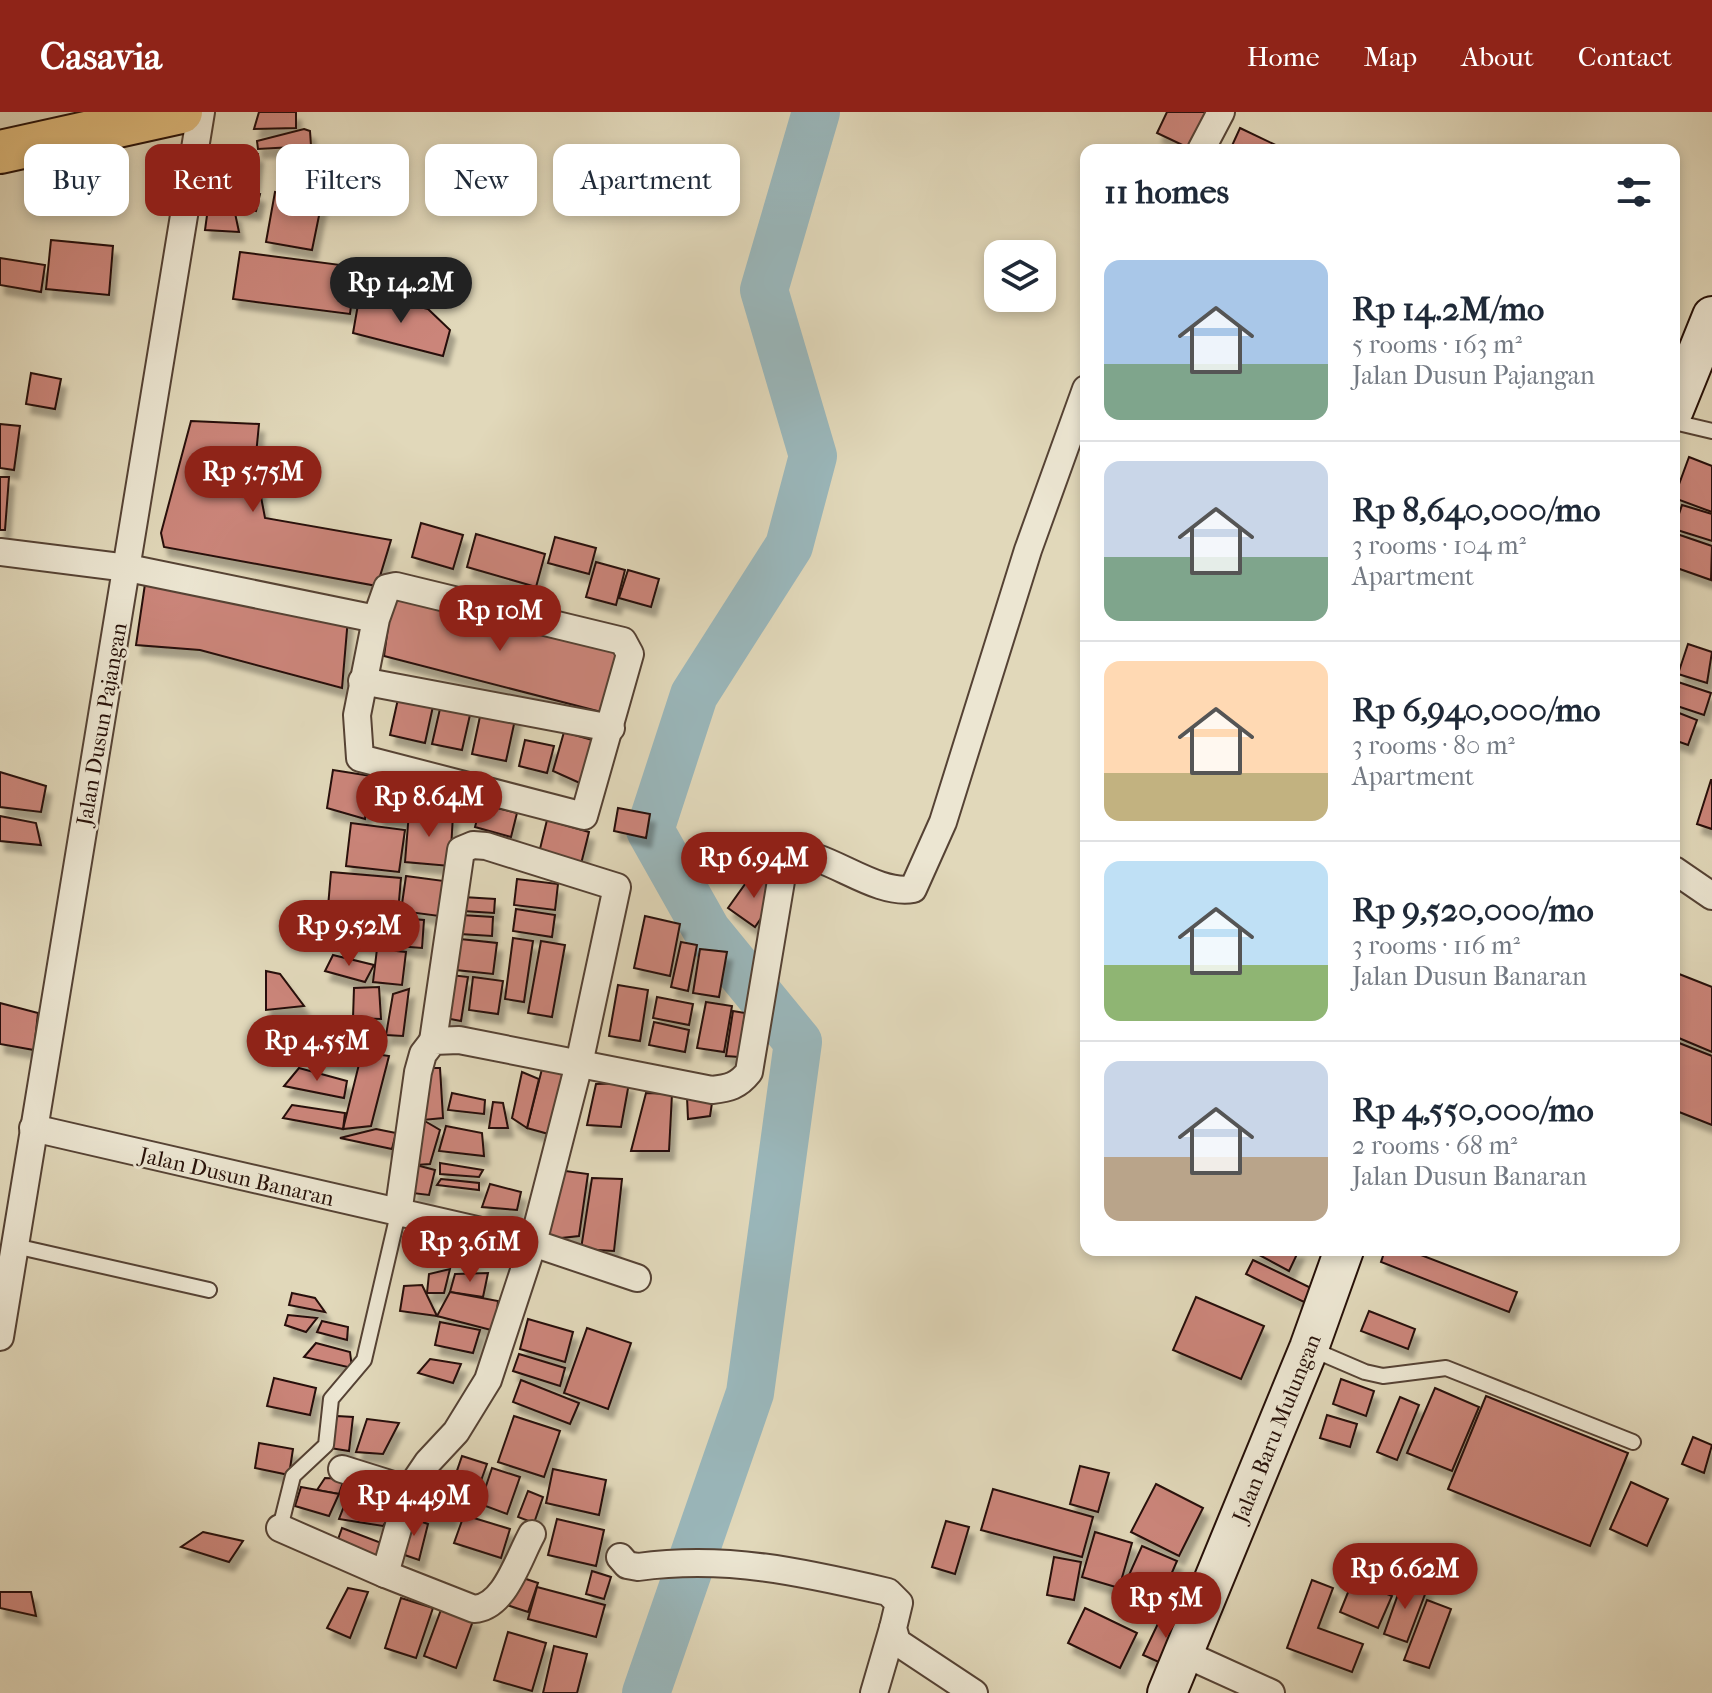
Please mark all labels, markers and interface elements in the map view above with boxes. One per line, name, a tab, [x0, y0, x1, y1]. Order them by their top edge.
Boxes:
text: Casavia	[40, 34, 162, 79]
text: Home	[1247, 40, 1320, 73]
text: Map	[1364, 40, 1417, 73]
text: About	[1461, 40, 1534, 73]
text: Contact	[1578, 40, 1672, 73]
chip: Buy	[24, 144, 129, 216]
chip: Rent	[145, 144, 260, 216]
chip: Filters	[276, 144, 409, 216]
chip: New	[425, 144, 537, 216]
chip: Apartment	[553, 144, 740, 216]
icon: filters	[1612, 170, 1656, 214]
text: 11 homes	[1104, 172, 1229, 212]
map controls	[984, 240, 1056, 312]
button: layers	[984, 240, 1056, 312]
pin: Rp 14.2M	[318, 257, 484, 325]
text: Rp 14.2M	[348, 267, 454, 298]
text: Rp 14.2M/mo	[1352, 289, 1544, 329]
icon: home	[1168, 292, 1264, 388]
text: 5 rooms · 163 m²	[1352, 329, 1522, 360]
text: Jalan Dusun Pajangan	[1352, 360, 1595, 391]
pin: Rp 5.75M	[170, 446, 336, 514]
text: Rp 5.75M	[203, 456, 303, 487]
text: Rp 8,640,000/mo	[1352, 490, 1600, 530]
icon: home	[1168, 493, 1264, 589]
text: 3 rooms · 104 m²	[1352, 530, 1526, 561]
text: Apartment	[1352, 561, 1474, 592]
pin: Rp 10M	[435, 585, 565, 653]
text: Rp 10M	[457, 595, 543, 626]
street label: Jalan Dusun Pajangan	[71, 620, 133, 830]
text: Rp 6,940,000/mo	[1352, 690, 1601, 730]
icon: home	[1168, 693, 1264, 789]
text: 3 rooms · 80 m²	[1352, 730, 1515, 761]
text: Apartment	[1352, 761, 1474, 792]
pin: Rp 8.64M	[346, 771, 512, 839]
text: Rp 8.64M	[374, 781, 484, 812]
pin: Rp 6.94M	[671, 832, 837, 900]
text: Rp 6.94M	[699, 842, 809, 873]
text: Rp 9,520,000/mo	[1352, 890, 1594, 930]
icon: home	[1168, 893, 1264, 989]
pin: Rp 9.52M	[266, 900, 432, 968]
text: Rp 9.52M	[297, 910, 401, 941]
text: 3 rooms · 116 m²	[1352, 930, 1520, 961]
text: Jalan Dusun Banaran	[1352, 961, 1587, 992]
pin: Rp 4.55M	[234, 1015, 400, 1083]
text: Rp 4.55M	[265, 1025, 369, 1056]
text: Rp 4,550,000/mo	[1352, 1090, 1594, 1130]
icon: home	[1168, 1093, 1264, 1189]
text: 2 rooms · 68 m²	[1352, 1130, 1517, 1161]
street label: Jalan Dusun Banaran	[135, 1142, 337, 1212]
text: Jalan Dusun Banaran	[1352, 1161, 1587, 1192]
pin: Rp 3.61M	[387, 1216, 553, 1284]
text: Rp 3.61M	[419, 1226, 521, 1257]
street label: Jalan Baru Mulungan	[1226, 1330, 1327, 1528]
pin: Rp 4.49M	[331, 1470, 497, 1538]
text: Rp 4.49M	[358, 1480, 471, 1511]
pin: Rp 6.62M	[1322, 1543, 1488, 1611]
text: Rp 6.62M	[1351, 1553, 1459, 1584]
pin: Rp 5M	[1110, 1572, 1222, 1640]
text: Rp 5M	[1129, 1582, 1203, 1613]

